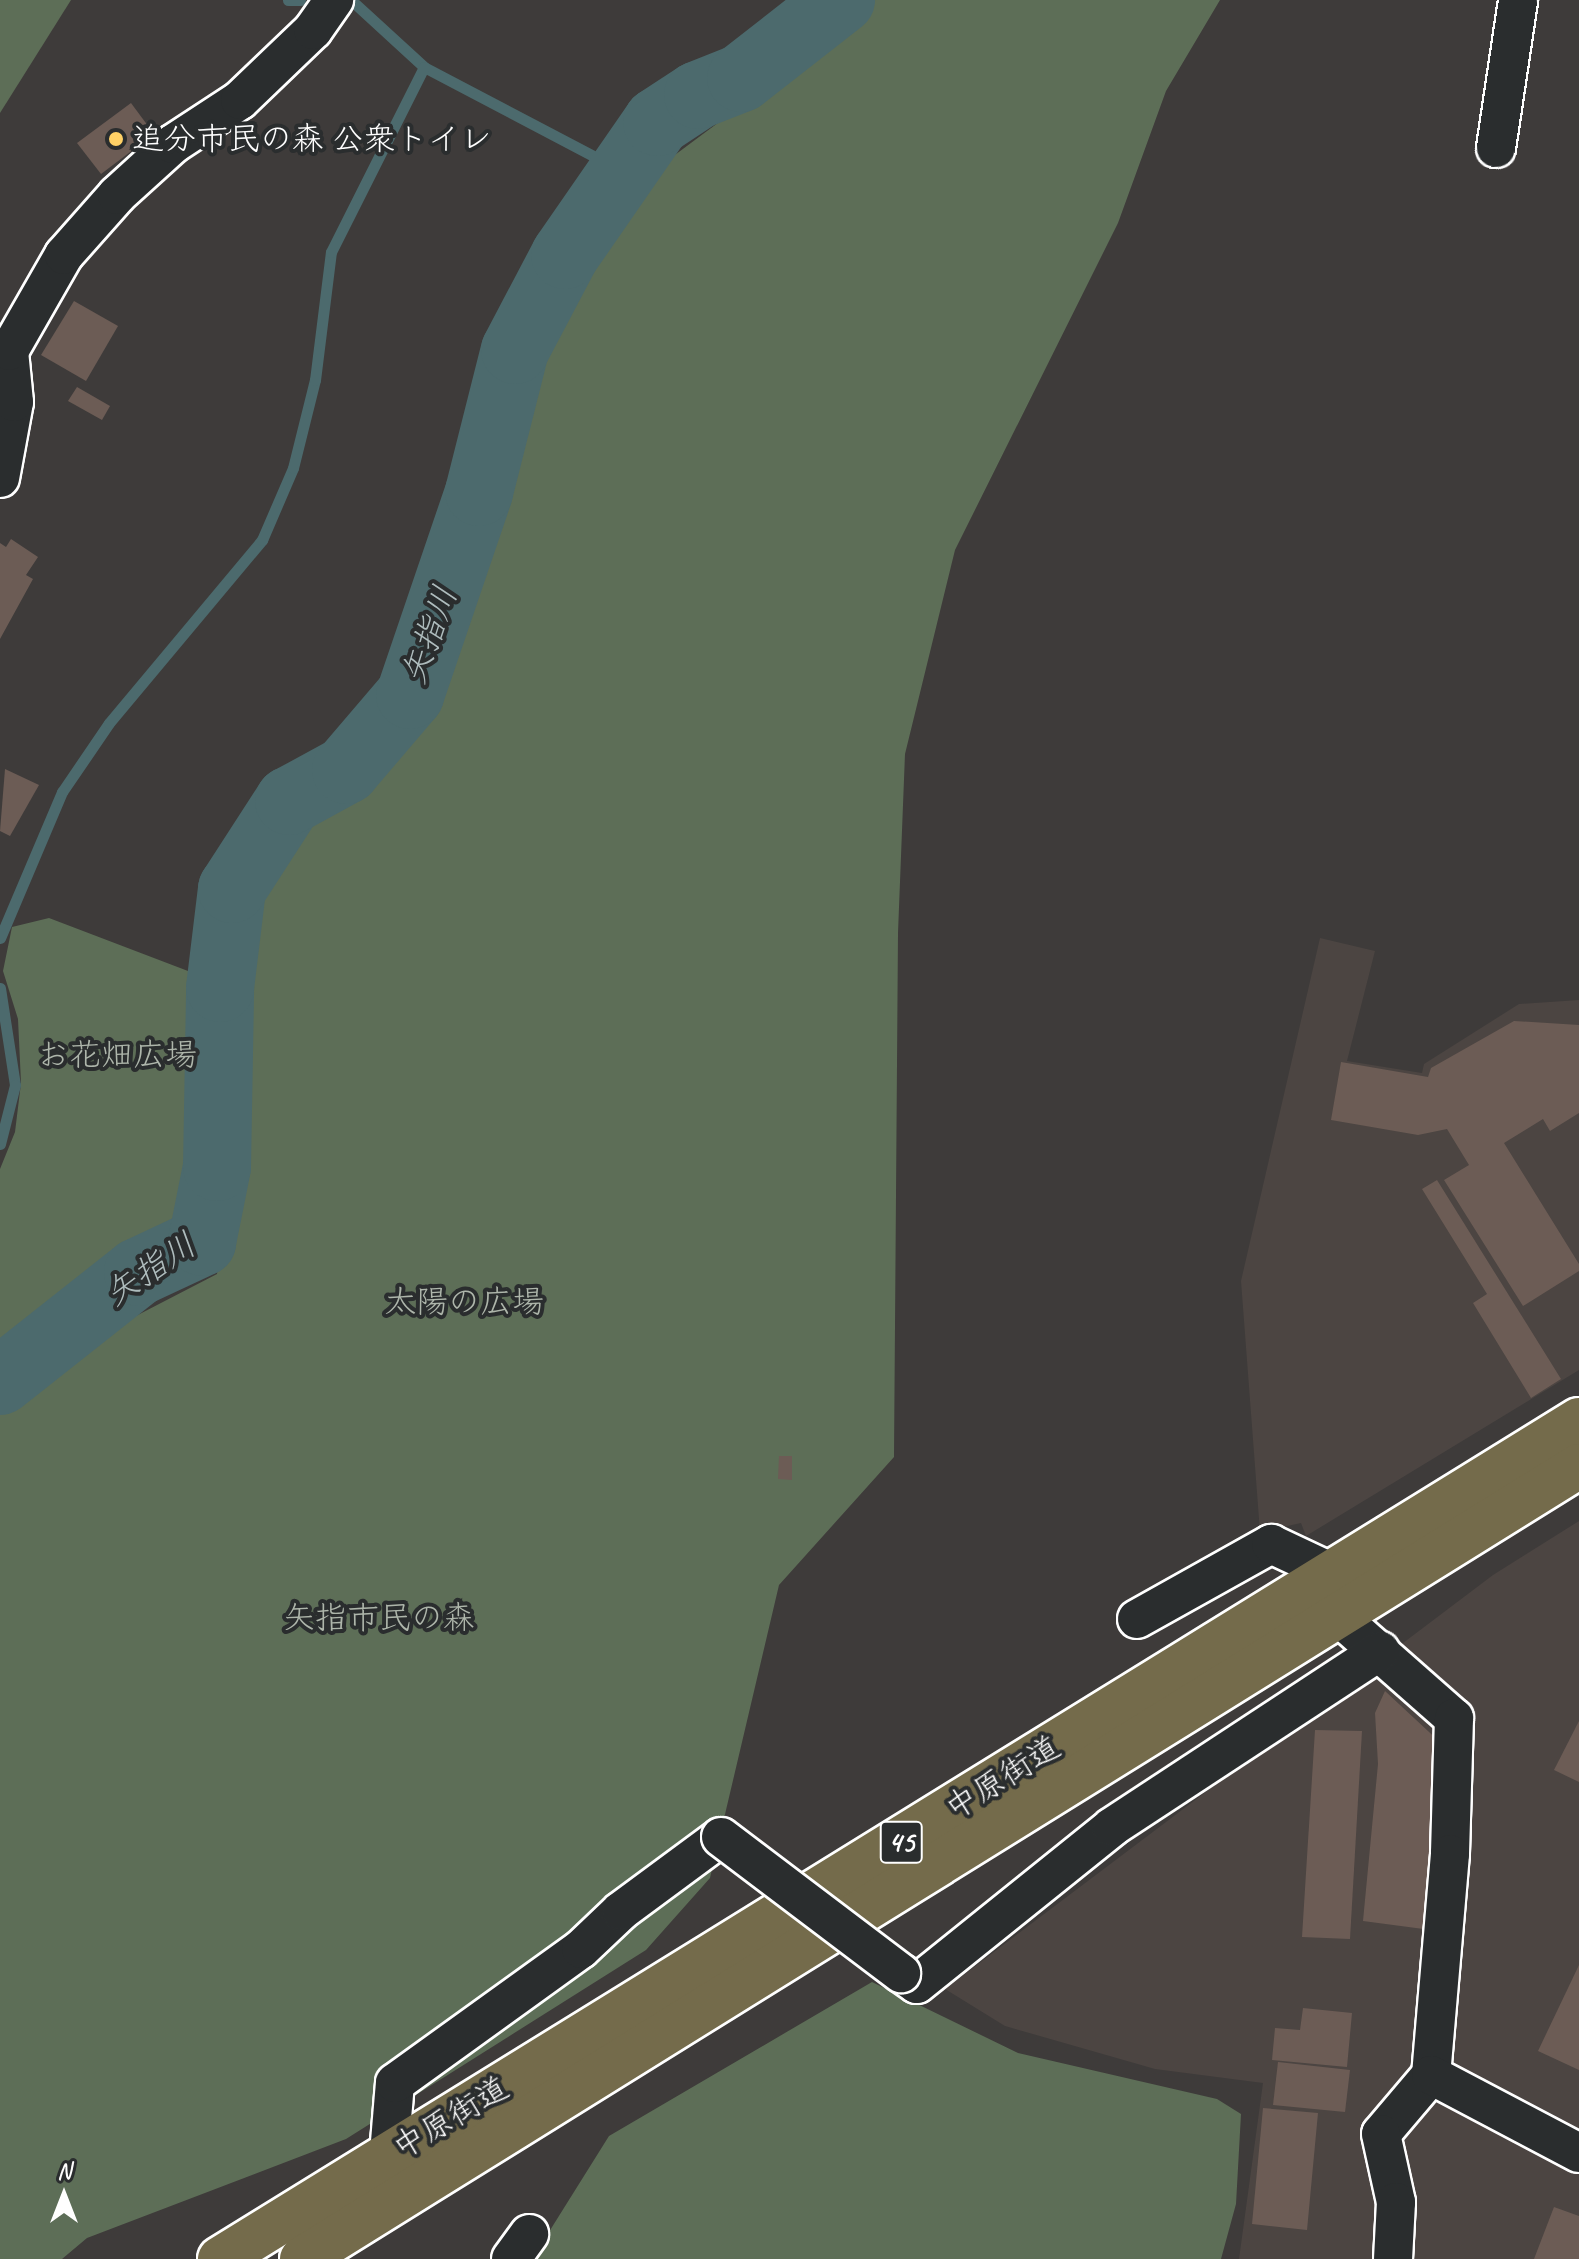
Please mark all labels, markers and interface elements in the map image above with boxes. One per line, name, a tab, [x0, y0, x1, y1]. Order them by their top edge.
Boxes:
place label: 追分市民の森 公衆トイレ	[132, 120, 492, 158]
marker: 追分市民の森 公衆トイレ	[107, 130, 125, 148]
water label: 矢指川	[392, 580, 466, 690]
park label: お花畑広場	[37, 1036, 197, 1074]
water label: 矢指川	[96, 1224, 204, 1314]
park label: 太陽の広場	[384, 1283, 544, 1321]
park label: 矢指市民の森	[283, 1599, 475, 1637]
street label: 中原街道	[939, 1728, 1067, 1828]
road number: 45	[879, 1816, 923, 1868]
street label: 中原街道	[386, 2069, 516, 2167]
north arrow	[24, 2155, 104, 2235]
text: N	[57, 2157, 71, 2185]

